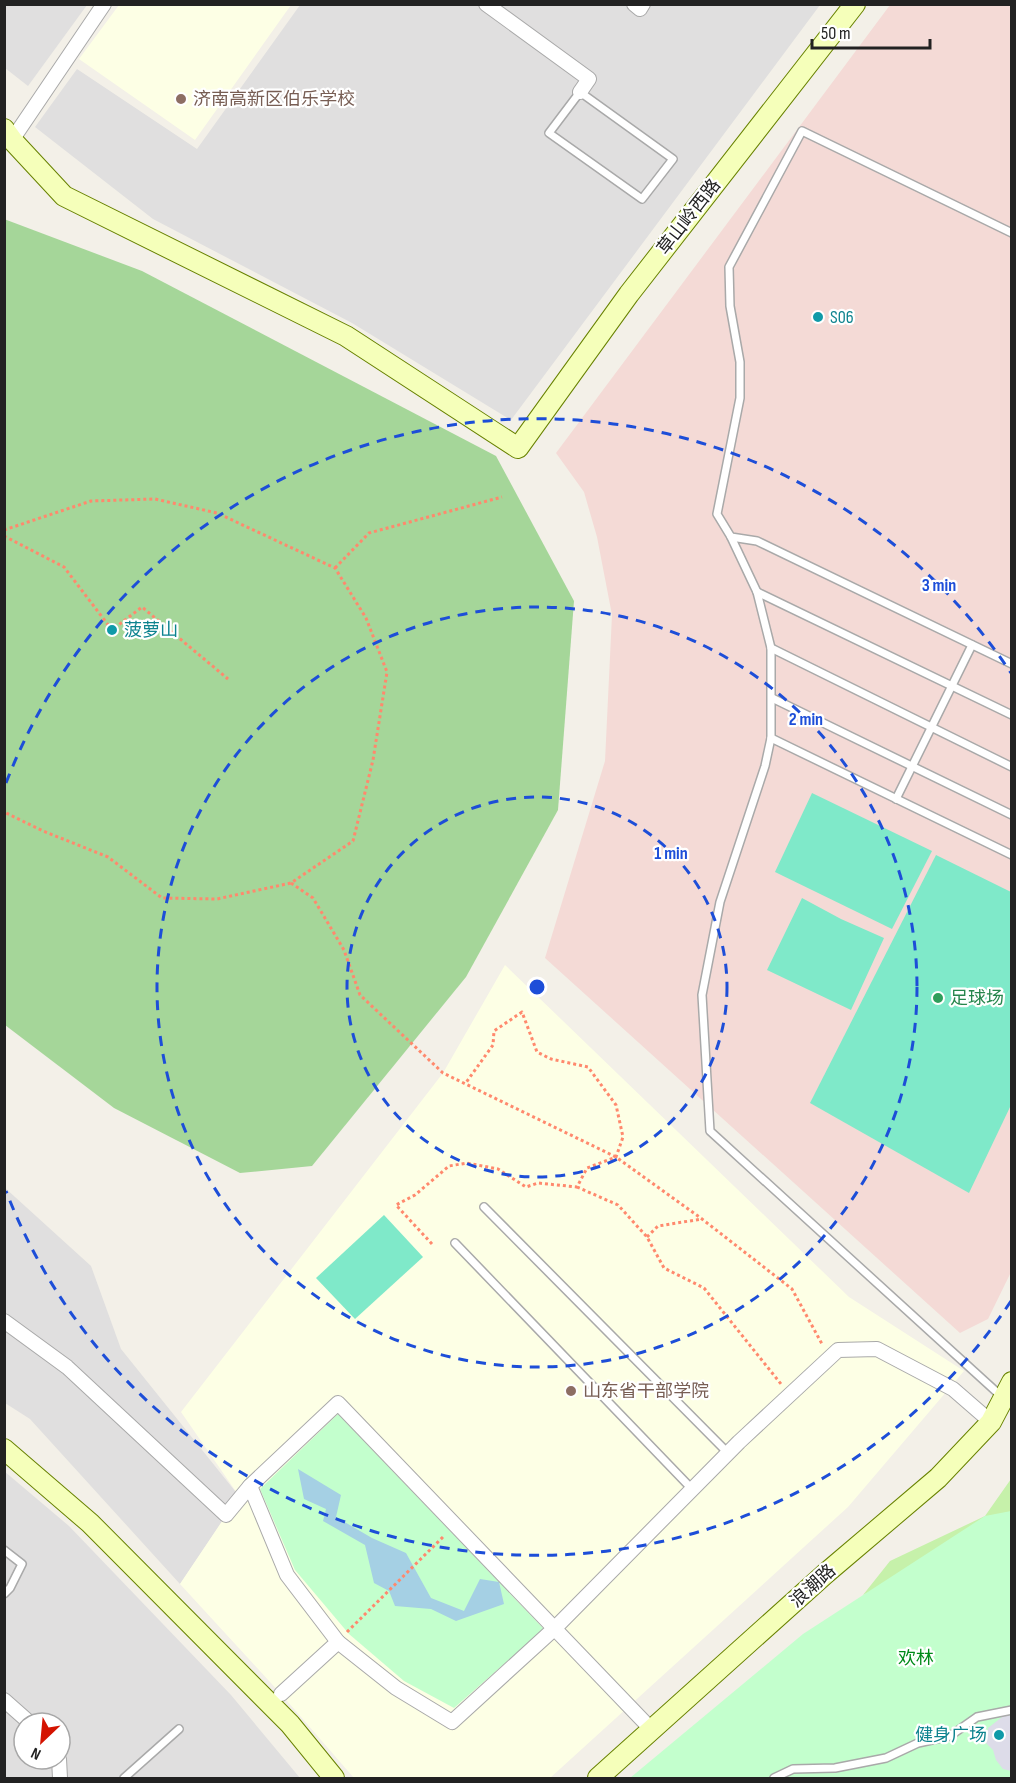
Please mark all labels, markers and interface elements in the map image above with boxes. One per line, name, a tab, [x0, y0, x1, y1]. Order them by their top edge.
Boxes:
scale bar	[812, 12, 930, 50]
text: 50 m	[821, 23, 851, 44]
place label: 济南高新区伯乐学校	[193, 89, 355, 110]
marker: 济南高新区伯乐学校	[174, 92, 188, 106]
street label: 草山岭西路	[653, 175, 725, 259]
place label: S06	[830, 307, 854, 328]
marker: S06	[811, 310, 825, 324]
text: 3 min	[922, 575, 956, 596]
place label: 菠萝山	[124, 620, 178, 641]
marker: 菠萝山	[105, 623, 119, 637]
text: 2 min	[789, 709, 823, 730]
text: 1 min	[654, 843, 688, 864]
centre of rings	[527, 977, 547, 997]
place label: 足球场	[950, 988, 1004, 1009]
marker: 足球场	[931, 991, 945, 1005]
place label: 山东省干部学院	[583, 1381, 709, 1402]
marker: 山东省干部学院	[564, 1384, 578, 1398]
street label: 浪潮路	[786, 1560, 840, 1612]
park label: 欢林	[898, 1648, 934, 1669]
north arrow	[12, 1711, 72, 1771]
place label: 健身广场	[915, 1725, 987, 1746]
marker: 健身广场	[992, 1728, 1006, 1742]
text: N	[28, 1743, 44, 1764]

